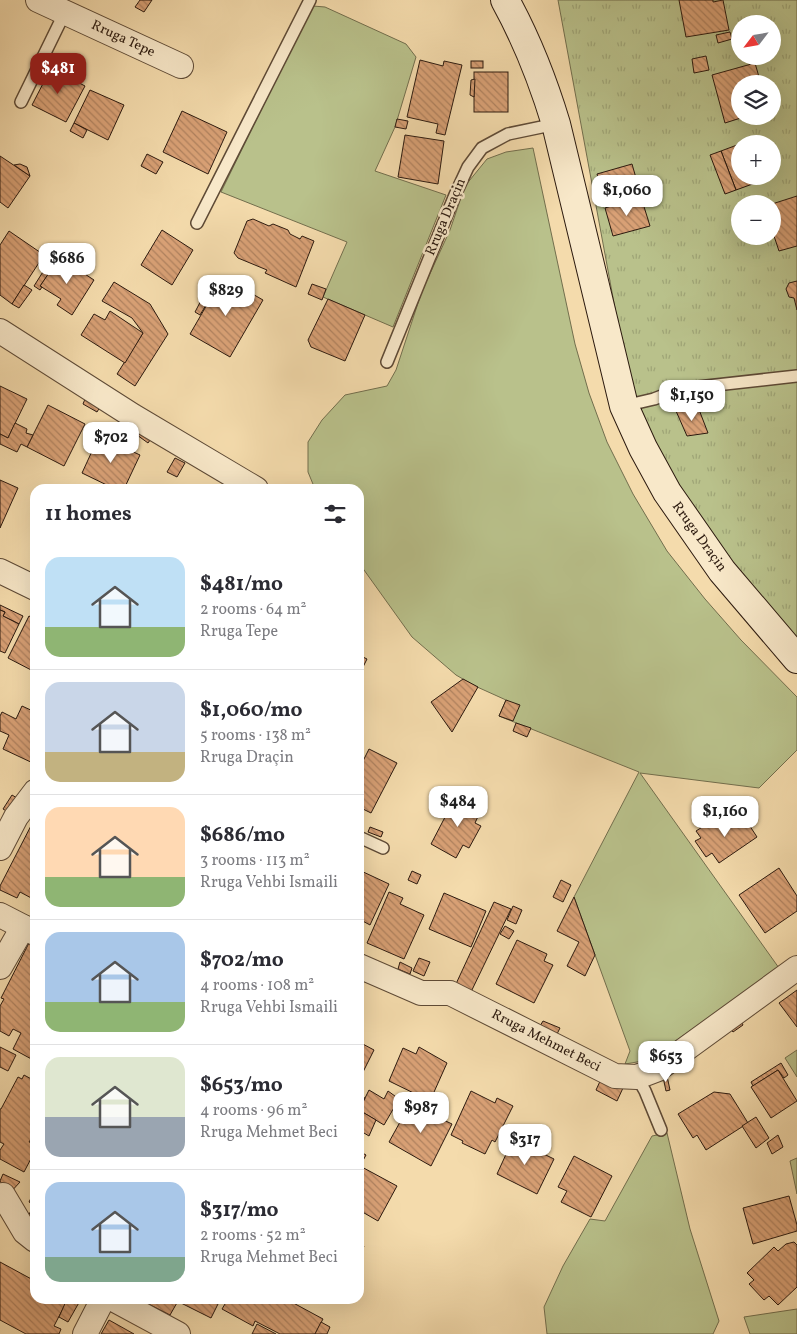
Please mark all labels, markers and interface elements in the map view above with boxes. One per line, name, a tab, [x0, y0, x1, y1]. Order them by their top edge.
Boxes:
north arrow	[731, 15, 781, 65]
map controls	[731, 15, 781, 245]
street label: Rruga Tepe	[88, 16, 158, 62]
pin: $481	[28, 52, 88, 95]
text: $481	[41, 58, 75, 80]
button: layers	[731, 75, 781, 125]
button: +	[731, 135, 781, 185]
pin: $1,060	[586, 174, 668, 217]
street label: Rruga Draçin	[421, 175, 471, 259]
text: $1,060	[603, 180, 651, 202]
button: −	[731, 195, 781, 245]
pin: $686	[37, 242, 97, 285]
text: $686	[49, 248, 85, 270]
pin: $829	[196, 274, 256, 317]
text: $829	[209, 280, 243, 302]
pin: $1,150	[651, 380, 733, 422]
text: $1,150	[670, 385, 714, 407]
pin: $702	[81, 422, 141, 464]
text: $702	[94, 427, 128, 449]
street label: Rruga Draçin	[667, 498, 731, 576]
text: 11 homes	[45, 500, 132, 529]
icon: filters	[321, 500, 349, 528]
text: $481/mo	[200, 570, 283, 599]
icon: home	[85, 577, 145, 637]
text: 2 rooms · 64 m²	[200, 599, 307, 621]
text: Rruga Tepe	[200, 621, 278, 643]
text: $1,060/mo	[200, 696, 303, 725]
icon: home	[85, 702, 145, 762]
text: 5 rooms · 138 m²	[200, 725, 311, 747]
text: Rruga Draçin	[200, 747, 294, 769]
pin: $484	[428, 786, 488, 828]
text: $484	[440, 791, 476, 813]
pin: $1,160	[684, 796, 766, 838]
text: $1,160	[702, 801, 748, 823]
text: $686/mo	[200, 821, 285, 850]
icon: home	[85, 827, 145, 887]
text: 3 rooms · 113 m²	[200, 850, 310, 872]
text: Rruga Vehbi Ismaili	[200, 872, 338, 894]
text: $702/mo	[200, 946, 284, 975]
icon: home	[85, 952, 145, 1012]
text: 4 rooms · 108 m²	[200, 975, 314, 997]
text: Rruga Vehbi Ismaili	[200, 997, 338, 1019]
street label: Rruga Mehmet Beci	[488, 1005, 604, 1077]
pin: $653	[636, 1040, 696, 1083]
text: $653	[649, 1046, 683, 1068]
text: $653/mo	[200, 1071, 283, 1100]
icon: home	[85, 1077, 145, 1137]
pin: $987	[391, 1092, 451, 1134]
text: $987	[404, 1097, 438, 1119]
text: 4 rooms · 96 m²	[200, 1100, 307, 1122]
text: Rruga Mehmet Beci	[200, 1122, 338, 1144]
pin: $317	[495, 1124, 555, 1166]
text: $317	[509, 1129, 541, 1151]
text: $317/mo	[200, 1196, 279, 1225]
icon: home	[85, 1202, 145, 1262]
text: 2 rooms · 52 m²	[200, 1225, 306, 1247]
text: Rruga Mehmet Beci	[200, 1247, 338, 1269]

